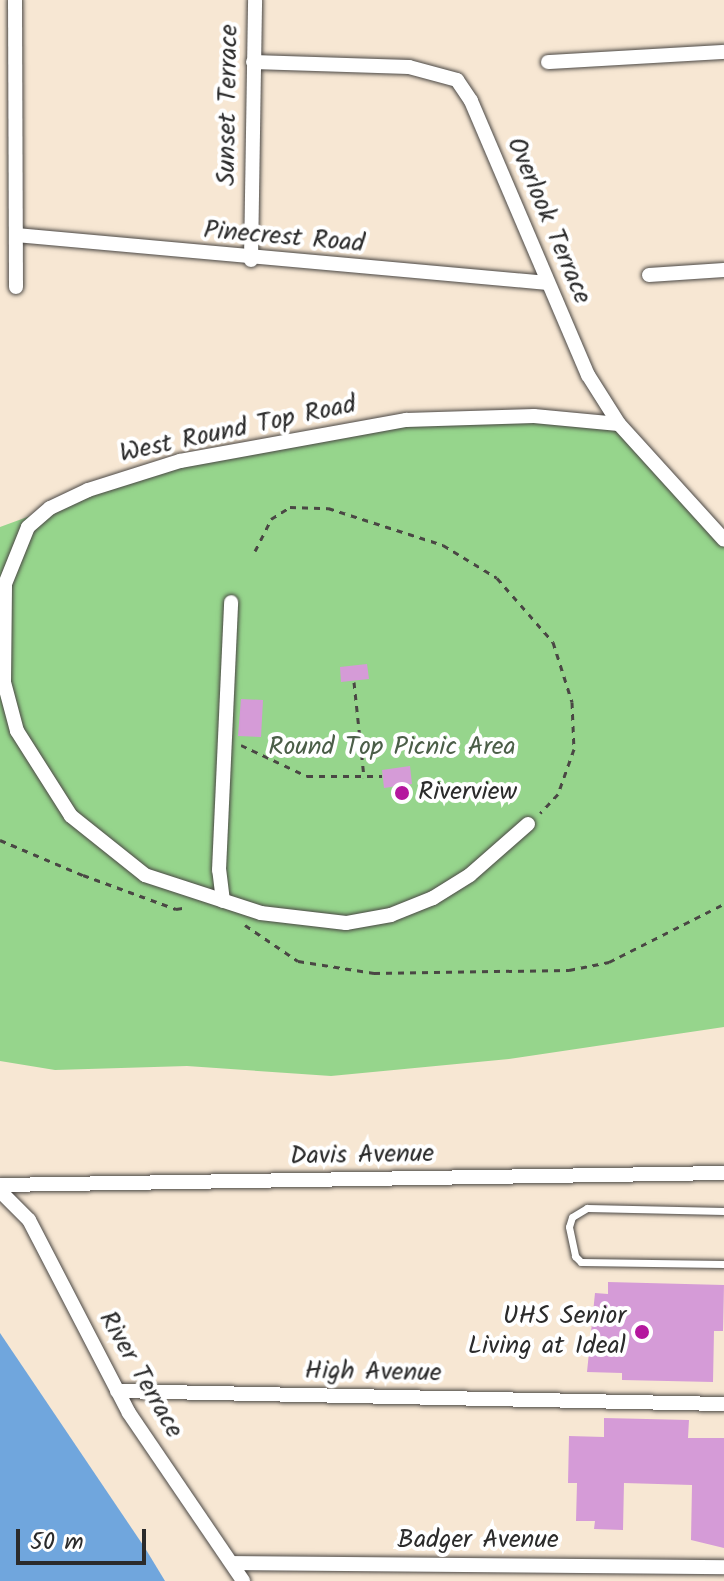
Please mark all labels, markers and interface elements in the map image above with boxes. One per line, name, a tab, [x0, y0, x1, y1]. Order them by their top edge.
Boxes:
street label: Sunset Terrace	[212, 24, 246, 186]
street label: Overlook Terrace	[499, 133, 597, 309]
street label: Pinecrest Road	[202, 215, 366, 261]
street label: West Round Top Road	[117, 390, 359, 470]
park label: Round Top Picnic Area	[268, 732, 516, 764]
place label: Riverview	[418, 777, 517, 809]
marker: Riverview	[393, 784, 411, 802]
street label: Davis Avenue	[290, 1139, 434, 1173]
place label: UHS Senior Living at Ideal	[468, 1301, 626, 1362]
street label: River Terrace	[91, 1306, 189, 1444]
marker: UHS Senior Living at Ideal	[633, 1323, 651, 1341]
street label: High Avenue	[304, 1356, 442, 1390]
scale bar	[20, 1513, 150, 1563]
text: 50 m	[30, 1523, 84, 1562]
street label: Badger Avenue	[397, 1525, 559, 1557]

